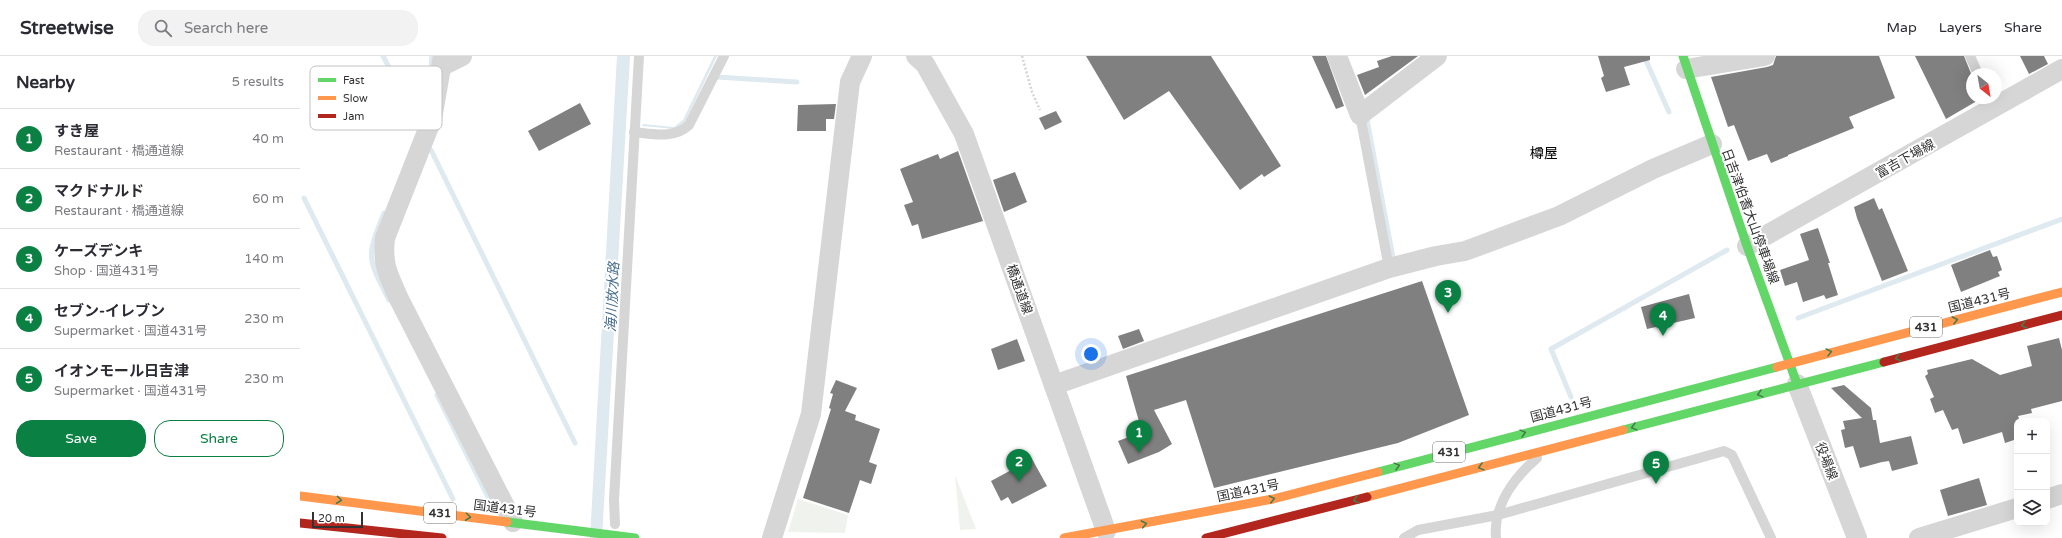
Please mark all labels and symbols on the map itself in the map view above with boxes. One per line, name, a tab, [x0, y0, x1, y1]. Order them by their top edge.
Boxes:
legend	[310, 66, 442, 130]
north arrow	[1966, 68, 2002, 104]
text: Fast	[343, 74, 364, 87]
text: Slow	[343, 92, 368, 105]
text: Jam	[343, 110, 364, 123]
street label: 富吉下場線	[1873, 136, 1938, 182]
district label: 樽屋	[1530, 145, 1558, 162]
street label: 日吉津伯耆大山停車場線	[1718, 146, 1782, 286]
water label: 海川放水路	[602, 261, 623, 332]
street label: 橋通道線	[1003, 262, 1035, 317]
pin: 3	[1435, 280, 1461, 313]
street label: 国道431号	[1946, 286, 2012, 316]
pin: 4	[1650, 303, 1676, 336]
one-way arrow	[1951, 316, 1958, 325]
road number: 431	[1910, 317, 1942, 337]
one-way arrow	[2021, 320, 2028, 329]
your location	[1081, 344, 1101, 364]
one-way arrow	[1825, 349, 1832, 357]
one-way arrow	[1895, 353, 1902, 361]
one-way arrow	[1756, 389, 1763, 397]
street label: 国道431号	[1529, 394, 1594, 426]
pin: 1	[1126, 420, 1152, 453]
one-way arrow	[1631, 422, 1638, 431]
one-way arrow	[1520, 429, 1526, 437]
street label: 役場線	[1812, 440, 1841, 482]
road number: 431	[1433, 442, 1465, 462]
pin: 2	[1006, 449, 1032, 482]
pin: 5	[1643, 451, 1669, 484]
one-way arrow	[1394, 462, 1401, 471]
one-way arrow	[1478, 463, 1485, 471]
street label: 国道431号	[1215, 477, 1281, 505]
one-way arrow	[1268, 495, 1275, 504]
one-way arrow	[336, 496, 342, 505]
one-way arrow	[1352, 496, 1359, 504]
street label: 国道431号	[472, 497, 537, 521]
road number: 431	[424, 503, 456, 523]
scale bar	[312, 510, 363, 529]
one-way arrow	[465, 512, 471, 521]
one-way arrow	[1141, 520, 1147, 529]

